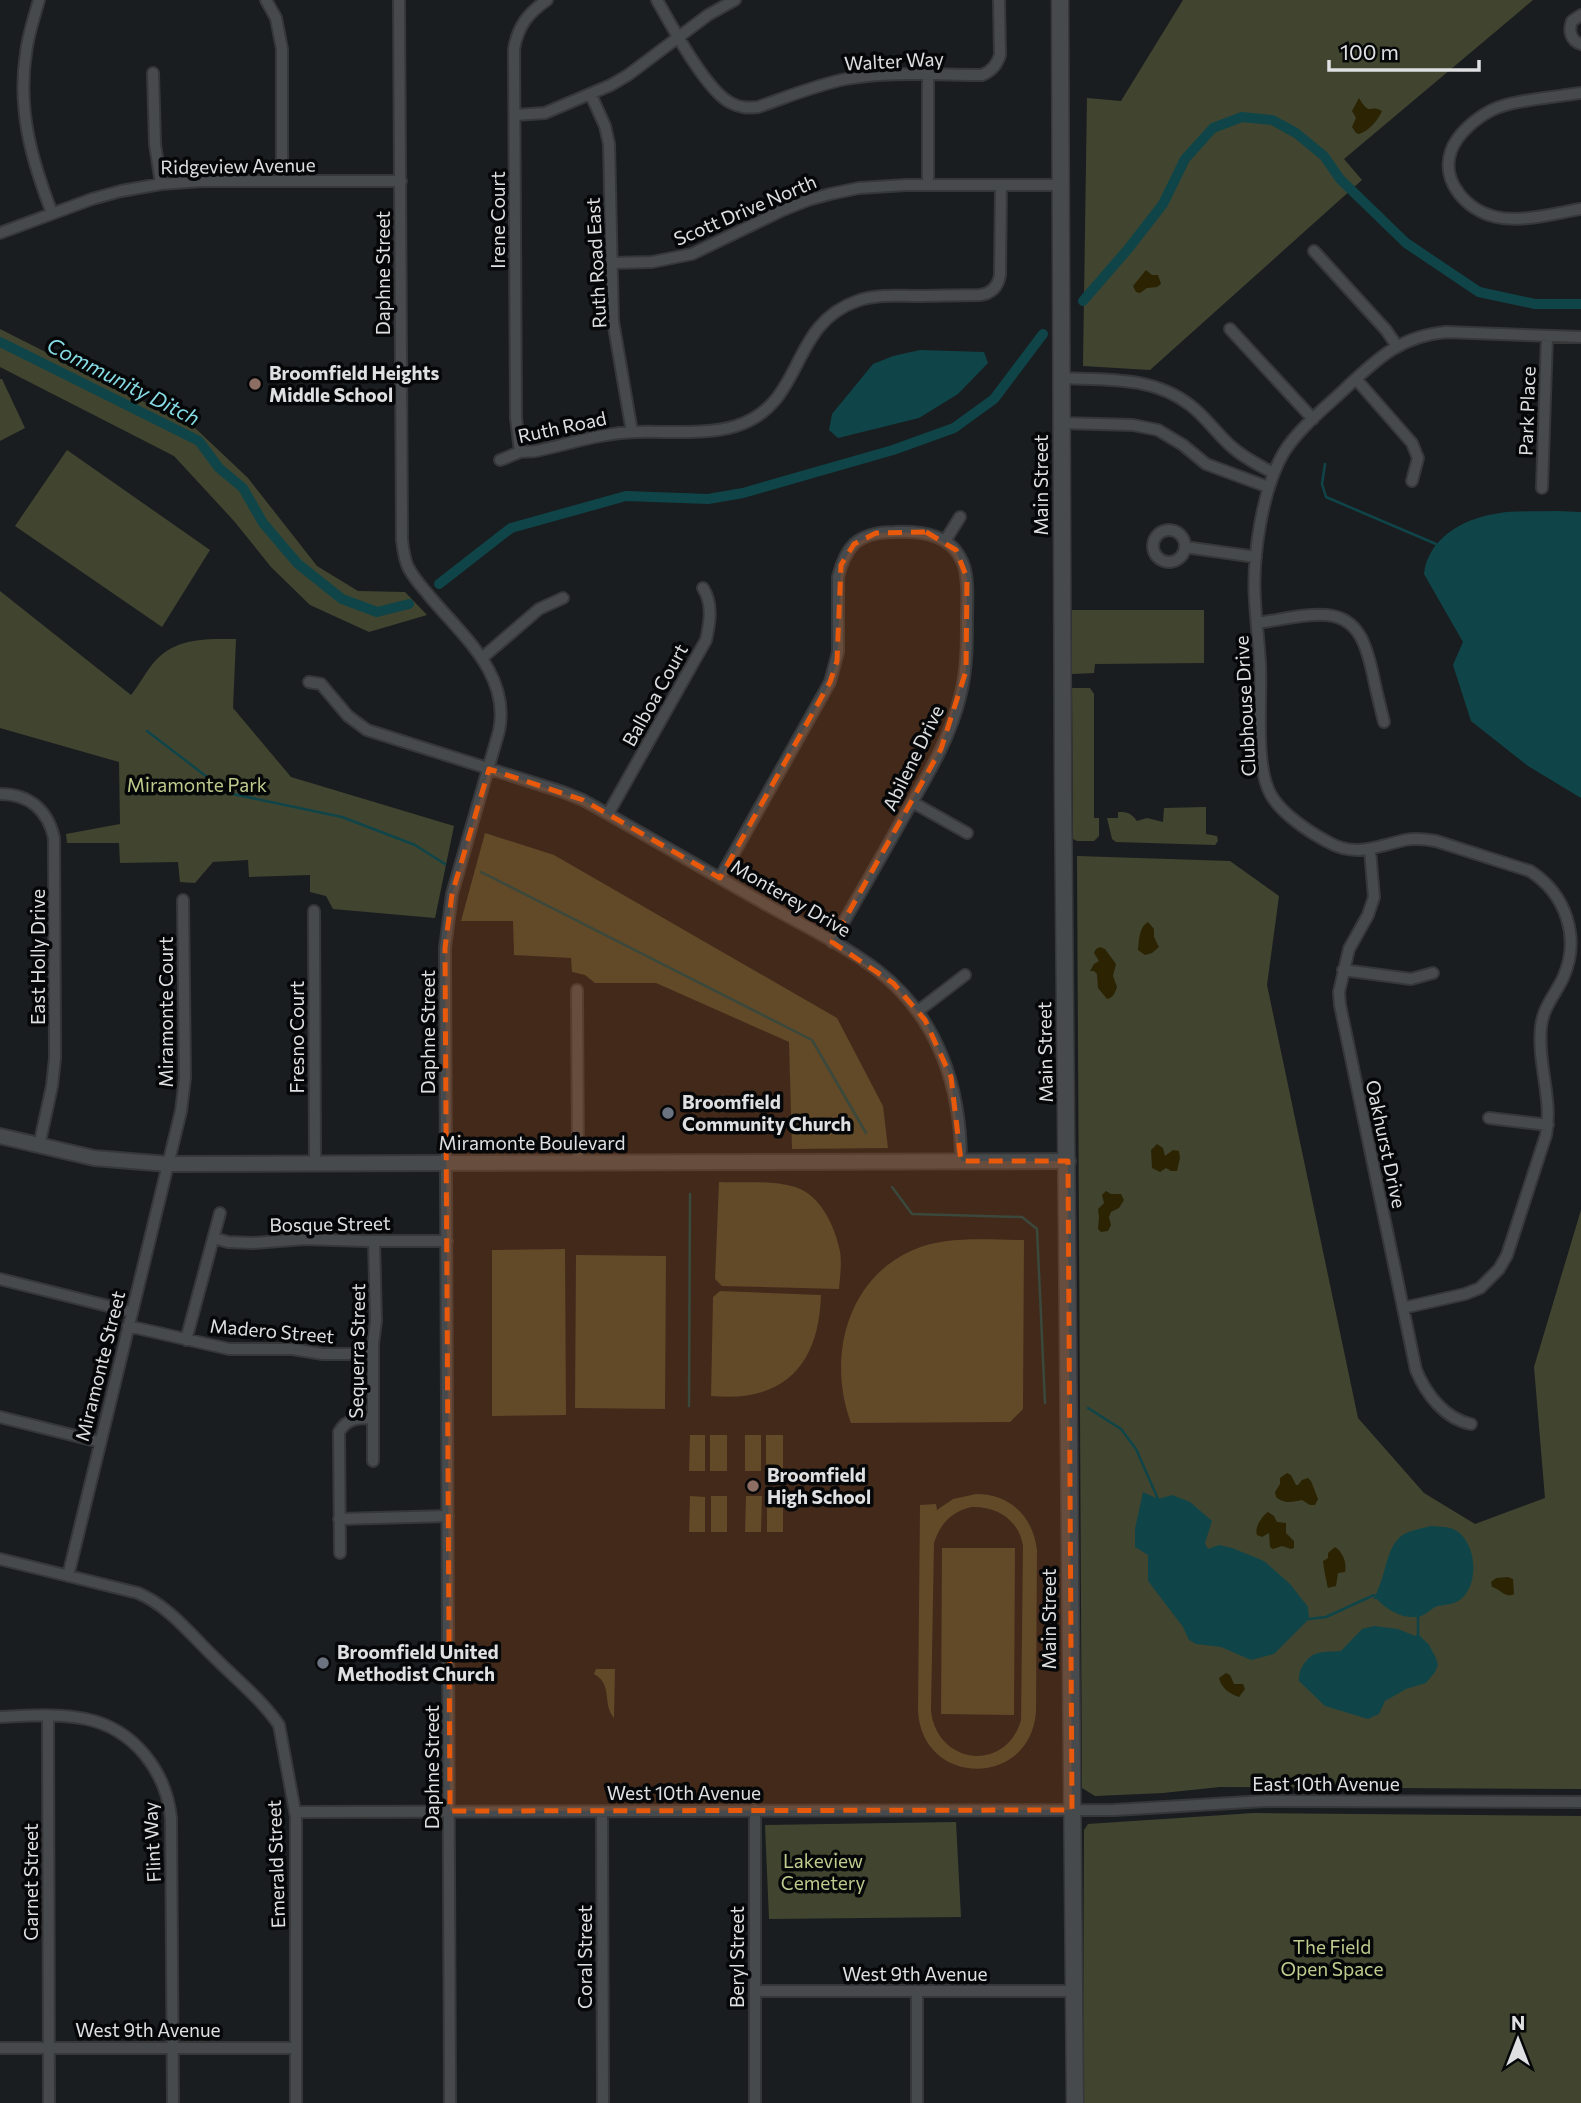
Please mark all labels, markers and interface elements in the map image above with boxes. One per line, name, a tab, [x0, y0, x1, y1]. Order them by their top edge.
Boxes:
scale bar	[1329, 28, 1480, 72]
text: 100 m	[1340, 39, 1399, 64]
street label: Walter Way	[843, 46, 945, 75]
street label: Ridgeview Avenue	[160, 153, 316, 178]
street label: Scott Drive North	[670, 169, 819, 250]
street label: Irene Court	[486, 171, 509, 269]
street label: Ruth Road East	[581, 197, 610, 329]
street label: Daphne Street	[371, 211, 394, 335]
water label: Community Ditch	[43, 331, 204, 430]
place label: Broomfield Heights Middle School	[269, 361, 439, 406]
street label: Park Place	[1513, 366, 1540, 456]
marker: Broomfield Heights Middle School	[247, 376, 263, 392]
street label: Ruth Road	[516, 406, 608, 447]
street label: Main Street	[1029, 434, 1052, 536]
street label: Clubhouse Drive	[1229, 635, 1260, 777]
street label: Balboa Court	[617, 639, 692, 750]
street label: Abilene Drive	[877, 701, 948, 814]
park label: Miramonte Park	[127, 773, 267, 796]
street label: Monterey Drive	[727, 854, 855, 941]
street label: East Holly Drive	[26, 889, 49, 1025]
street label: Miramonte Court	[154, 936, 177, 1087]
street label: Daphne Street	[416, 970, 439, 1094]
street label: Fresno Court	[285, 980, 308, 1093]
street label: Main Street	[1032, 1001, 1057, 1103]
street label: Oakhurst Drive	[1362, 1078, 1411, 1210]
place label: Broomfield Community Church	[682, 1090, 851, 1135]
marker: Broomfield Community Church	[660, 1105, 676, 1121]
street label: Miramonte Boulevard	[438, 1131, 626, 1154]
street label: Bosque Street	[269, 1211, 391, 1236]
street label: Sequerra Street	[344, 1283, 369, 1419]
street label: Miramonte Street	[70, 1288, 129, 1443]
street label: Madero Street	[209, 1314, 335, 1347]
place label: Broomfield High School	[767, 1463, 871, 1508]
marker: Broomfield High School	[745, 1478, 761, 1494]
street label: Main Street	[1037, 1568, 1060, 1670]
place label: Broomfield United Methodist Church	[337, 1640, 499, 1685]
marker: Broomfield United Methodist Church	[315, 1655, 331, 1671]
street label: Daphne Street	[420, 1705, 443, 1829]
street label: East 10th Avenue	[1252, 1772, 1400, 1795]
street label: West 10th Avenue	[607, 1781, 761, 1804]
street label: Emerald Street	[262, 1799, 289, 1929]
street label: Flint Way	[138, 1801, 165, 1883]
street label: Garnet Street	[19, 1823, 42, 1941]
park label: Lakeview Cemetery	[781, 1849, 865, 1894]
street label: Coral Street	[573, 1905, 596, 2009]
street label: Beryl Street	[725, 1906, 748, 2008]
park label: The Field Open Space	[1280, 1935, 1384, 1980]
street label: West 9th Avenue	[842, 1962, 988, 1985]
north arrow	[1483, 2005, 1553, 2075]
text: N	[1511, 2011, 1525, 2034]
street label: West 9th Avenue	[75, 2018, 221, 2041]

